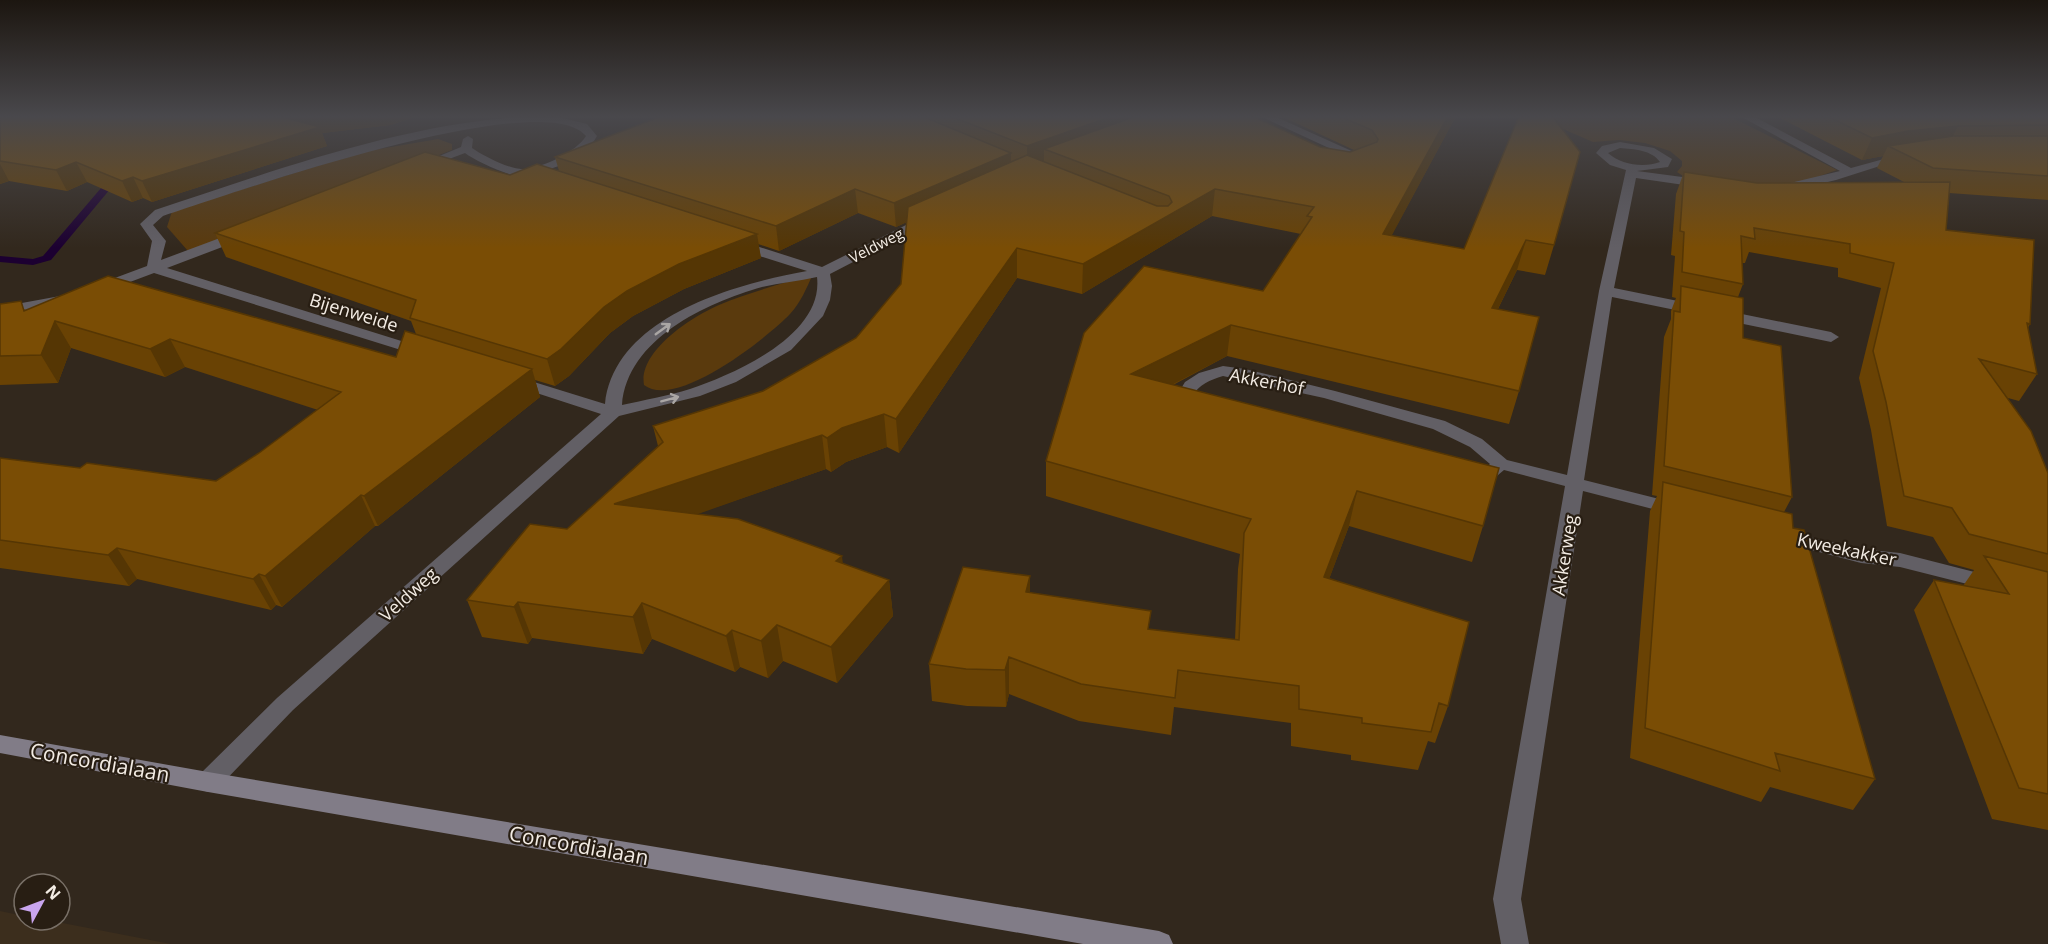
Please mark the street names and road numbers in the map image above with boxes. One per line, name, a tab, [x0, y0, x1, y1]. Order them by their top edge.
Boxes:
street label: Veldweg	[845, 223, 907, 267]
street label: Bijenweide	[307, 287, 401, 337]
street label: Akkerhof	[1228, 362, 1307, 400]
street label: Akkerweg	[1546, 513, 1582, 597]
street label: Kweekakker	[1795, 527, 1900, 571]
street label: Veldweg	[374, 561, 442, 626]
street label: Concordialaan	[28, 736, 172, 788]
street label: Concordialaan	[507, 819, 651, 871]

